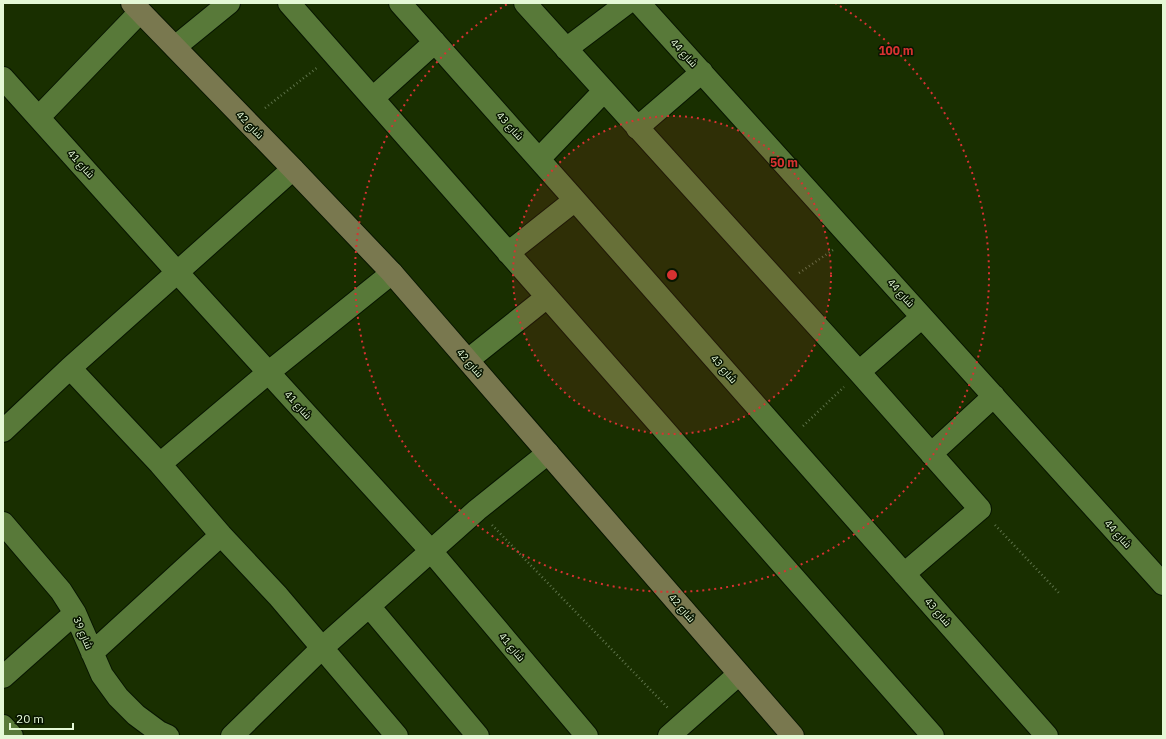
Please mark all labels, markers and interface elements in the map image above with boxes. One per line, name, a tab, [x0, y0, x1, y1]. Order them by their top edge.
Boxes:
street label: شارع 44	[668, 36, 700, 70]
text: 100 m	[878, 43, 914, 58]
street label: شارع 42	[234, 108, 266, 142]
street label: شارع 43	[494, 109, 526, 143]
street label: شارع 41	[65, 147, 97, 181]
text: 50 m	[770, 155, 798, 170]
centre of rings	[665, 268, 679, 282]
street label: شارع 44	[885, 276, 917, 310]
street label: شارع 42	[454, 346, 486, 380]
street label: شارع 43	[708, 352, 740, 386]
street label: شارع 41	[282, 388, 314, 422]
street label: شارع 44	[1102, 517, 1134, 551]
street label: شارع 42	[666, 591, 698, 625]
street label: شارع 43	[922, 595, 954, 629]
street label: شارع 39	[70, 615, 96, 651]
street label: شارع 41	[496, 630, 528, 664]
scale bar	[10, 705, 73, 731]
text: 20 m	[16, 711, 44, 726]

